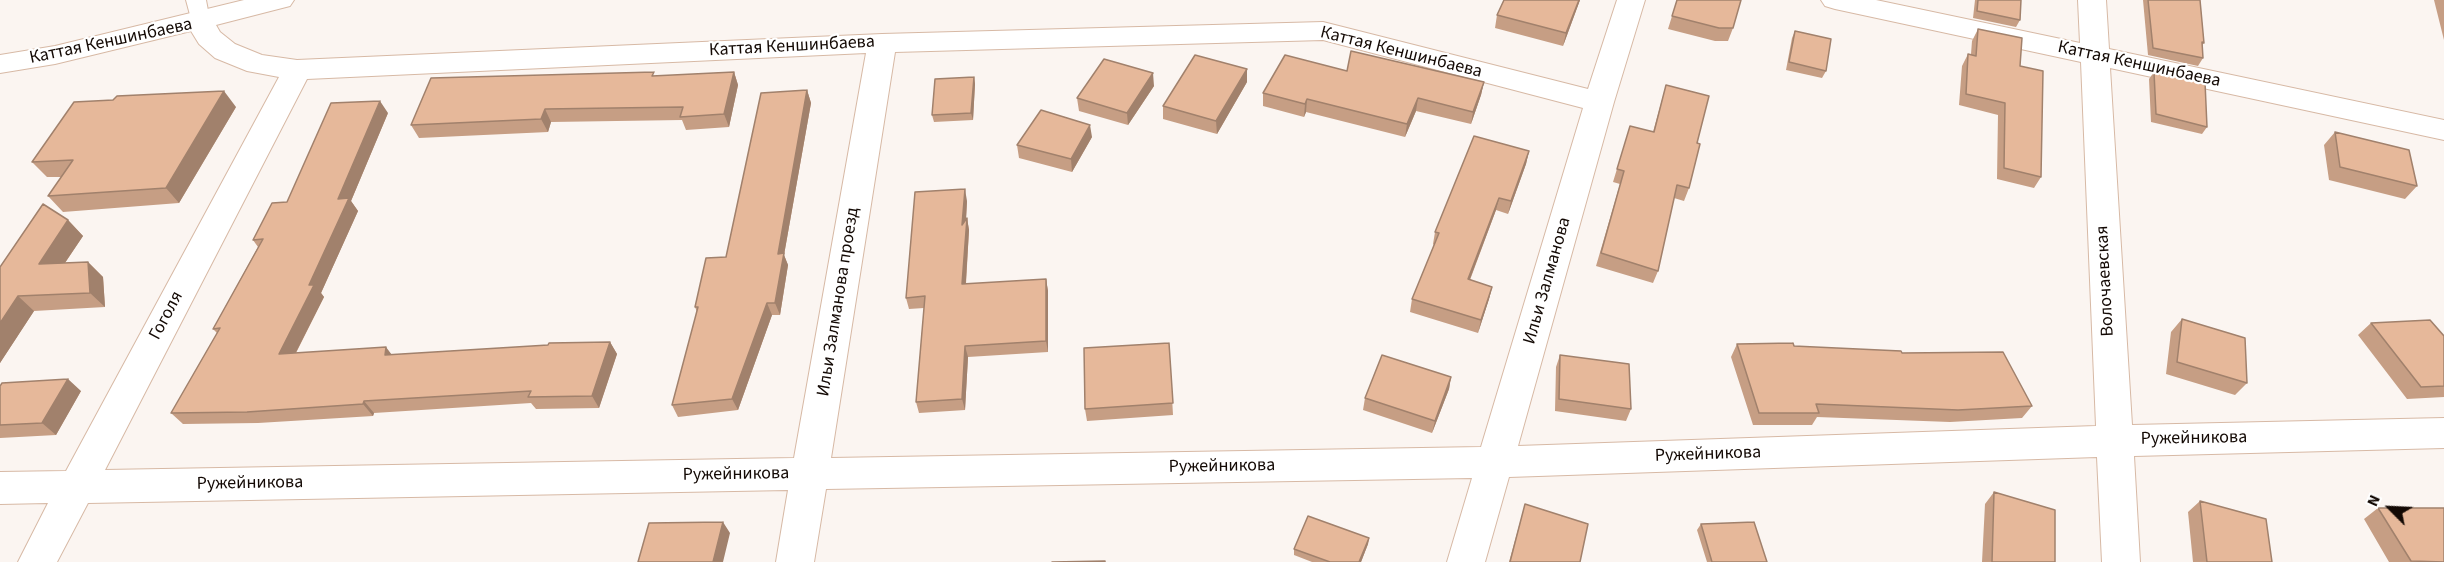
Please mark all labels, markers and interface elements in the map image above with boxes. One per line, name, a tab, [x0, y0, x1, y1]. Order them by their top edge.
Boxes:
street label: Каттая Кеншинбаева	[28, 14, 194, 70]
street label: Каттая Кеншинбаева	[1318, 22, 1484, 84]
street label: Каттая Кеншинбаева	[709, 32, 875, 62]
street label: Каттая Кеншинбаева	[2056, 37, 2222, 93]
street label: Ильи Залманова проезд	[813, 206, 865, 398]
street label: Ильи Залманова	[1520, 215, 1576, 347]
street label: Волочаевская	[2092, 225, 2120, 337]
street label: Гоголя	[145, 288, 189, 344]
street label: Ружейникова	[2141, 427, 2247, 451]
street label: Ружейникова	[1654, 442, 1762, 468]
street label: Ружейникова	[1169, 455, 1275, 479]
street label: Ружейникова	[683, 463, 789, 487]
street label: Ружейникова	[197, 472, 303, 496]
north arrow	[2360, 478, 2420, 538]
text: N	[2361, 491, 2386, 510]

